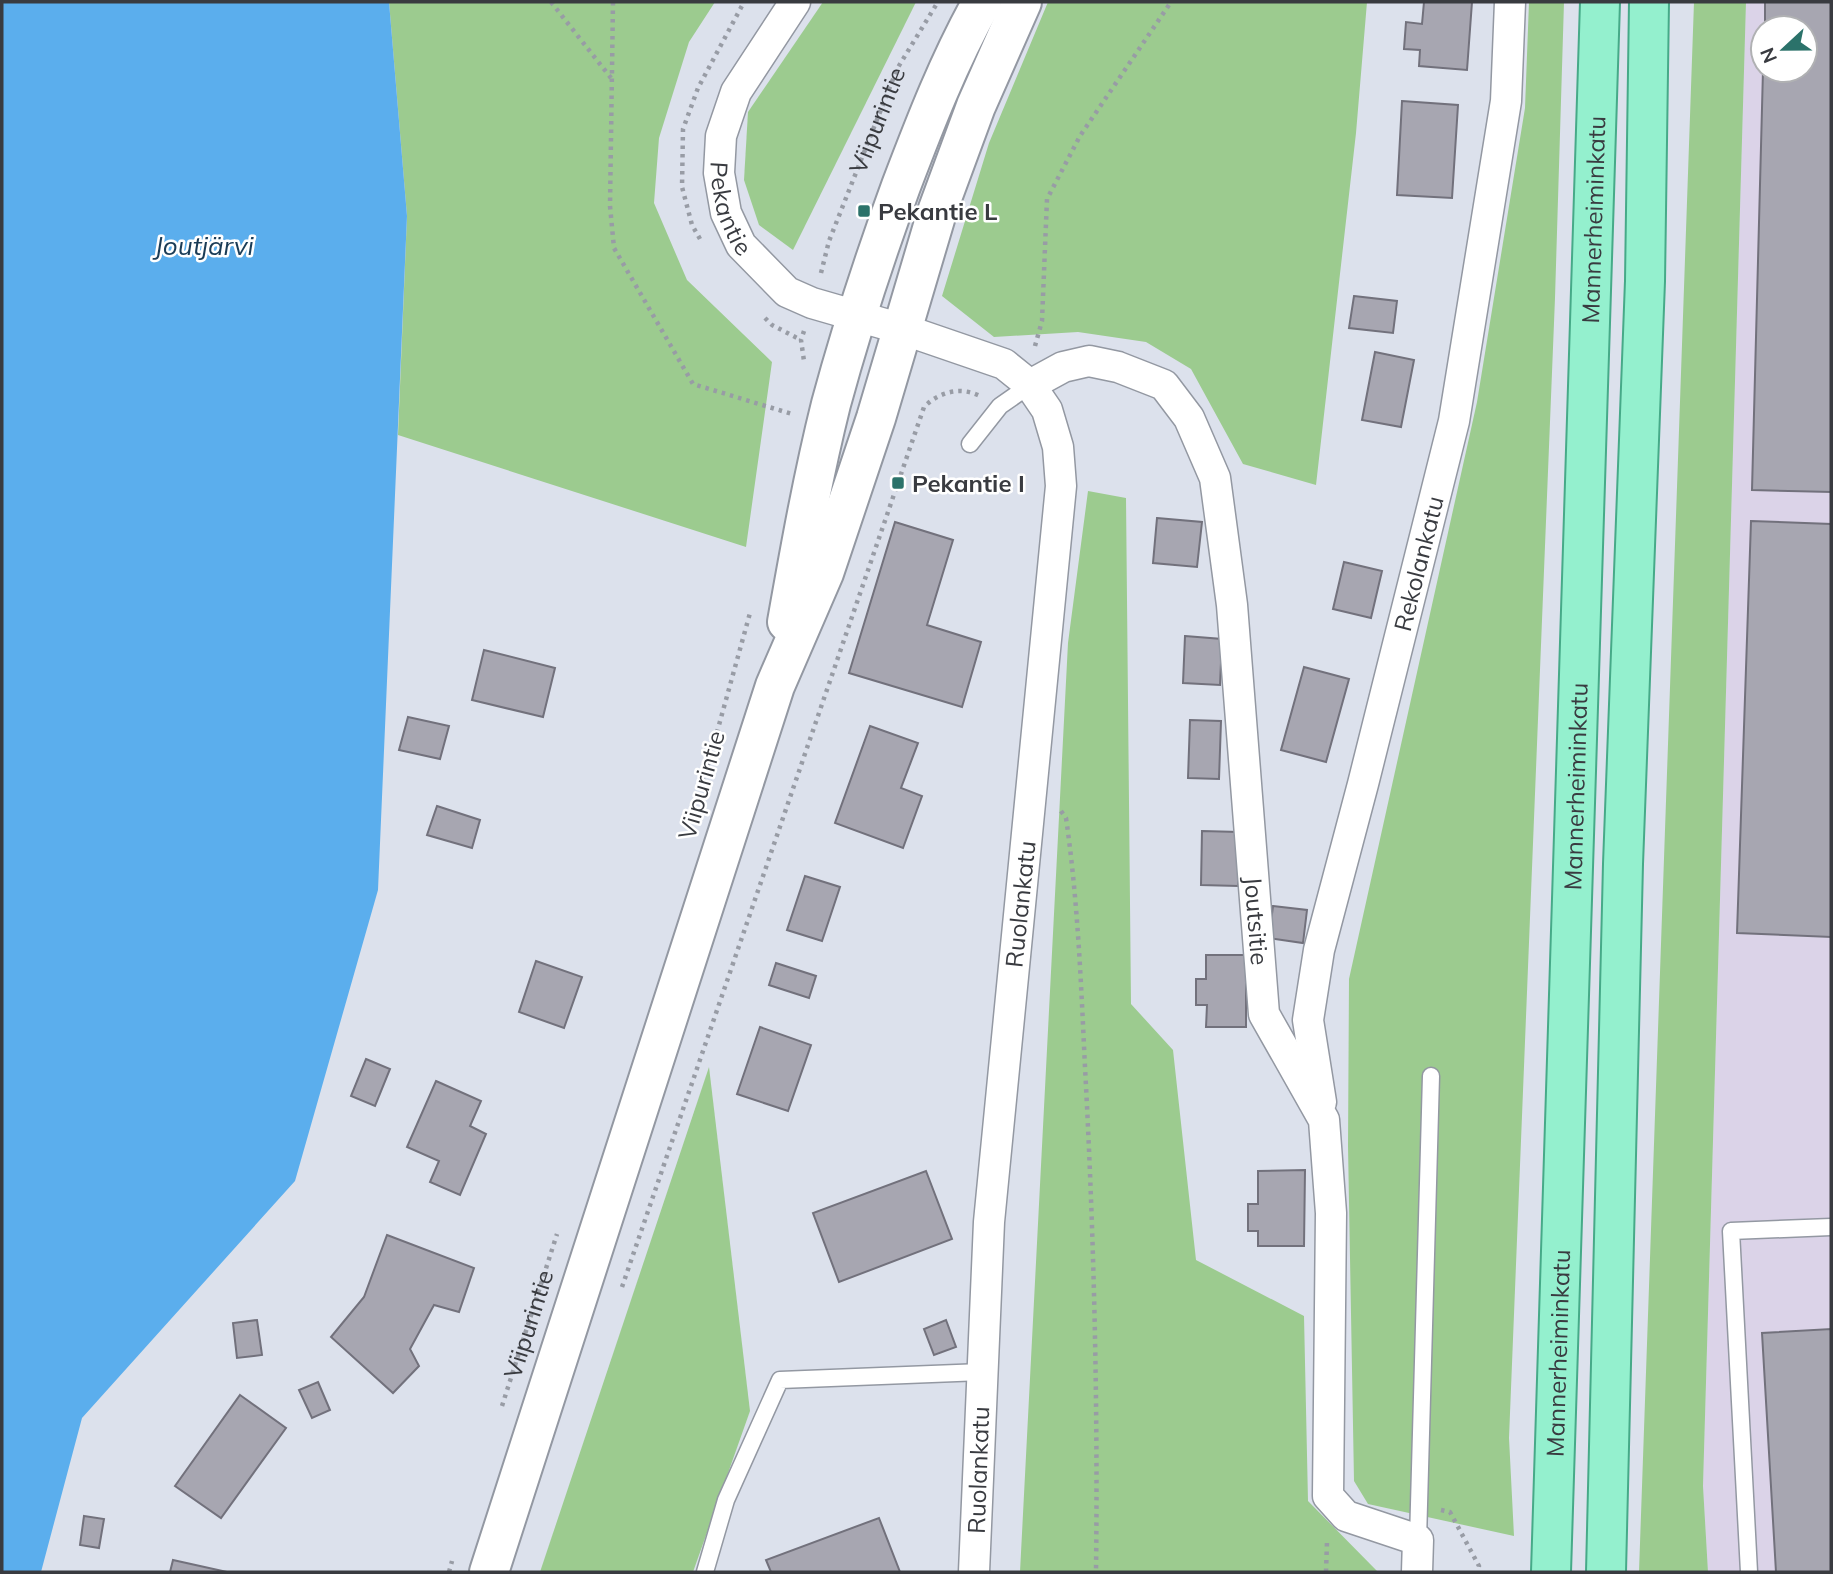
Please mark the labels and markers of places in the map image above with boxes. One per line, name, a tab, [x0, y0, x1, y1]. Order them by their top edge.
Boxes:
place label: Pekantie L	[878, 196, 998, 226]
marker: Pekantie L	[856, 203, 872, 219]
place label: Pekantie I	[912, 468, 1025, 498]
marker: Pekantie I	[890, 475, 906, 491]

